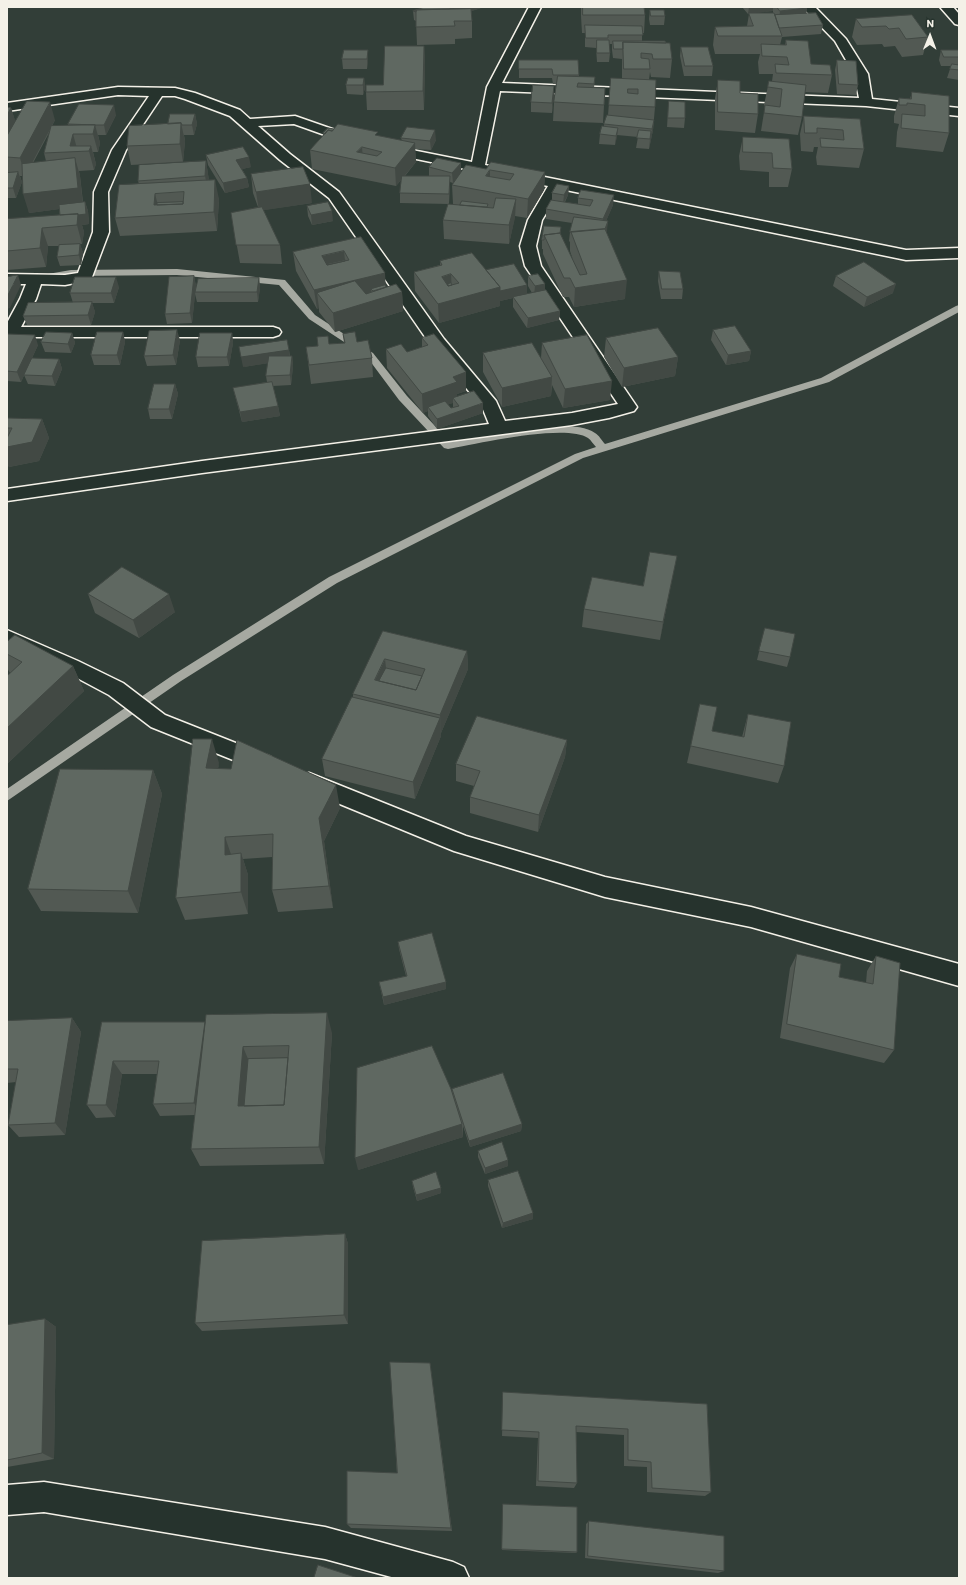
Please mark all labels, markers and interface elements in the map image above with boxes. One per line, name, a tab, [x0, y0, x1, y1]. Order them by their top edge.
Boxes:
north arrow	[910, 16, 950, 56]
text: N	[926, 17, 934, 30]

